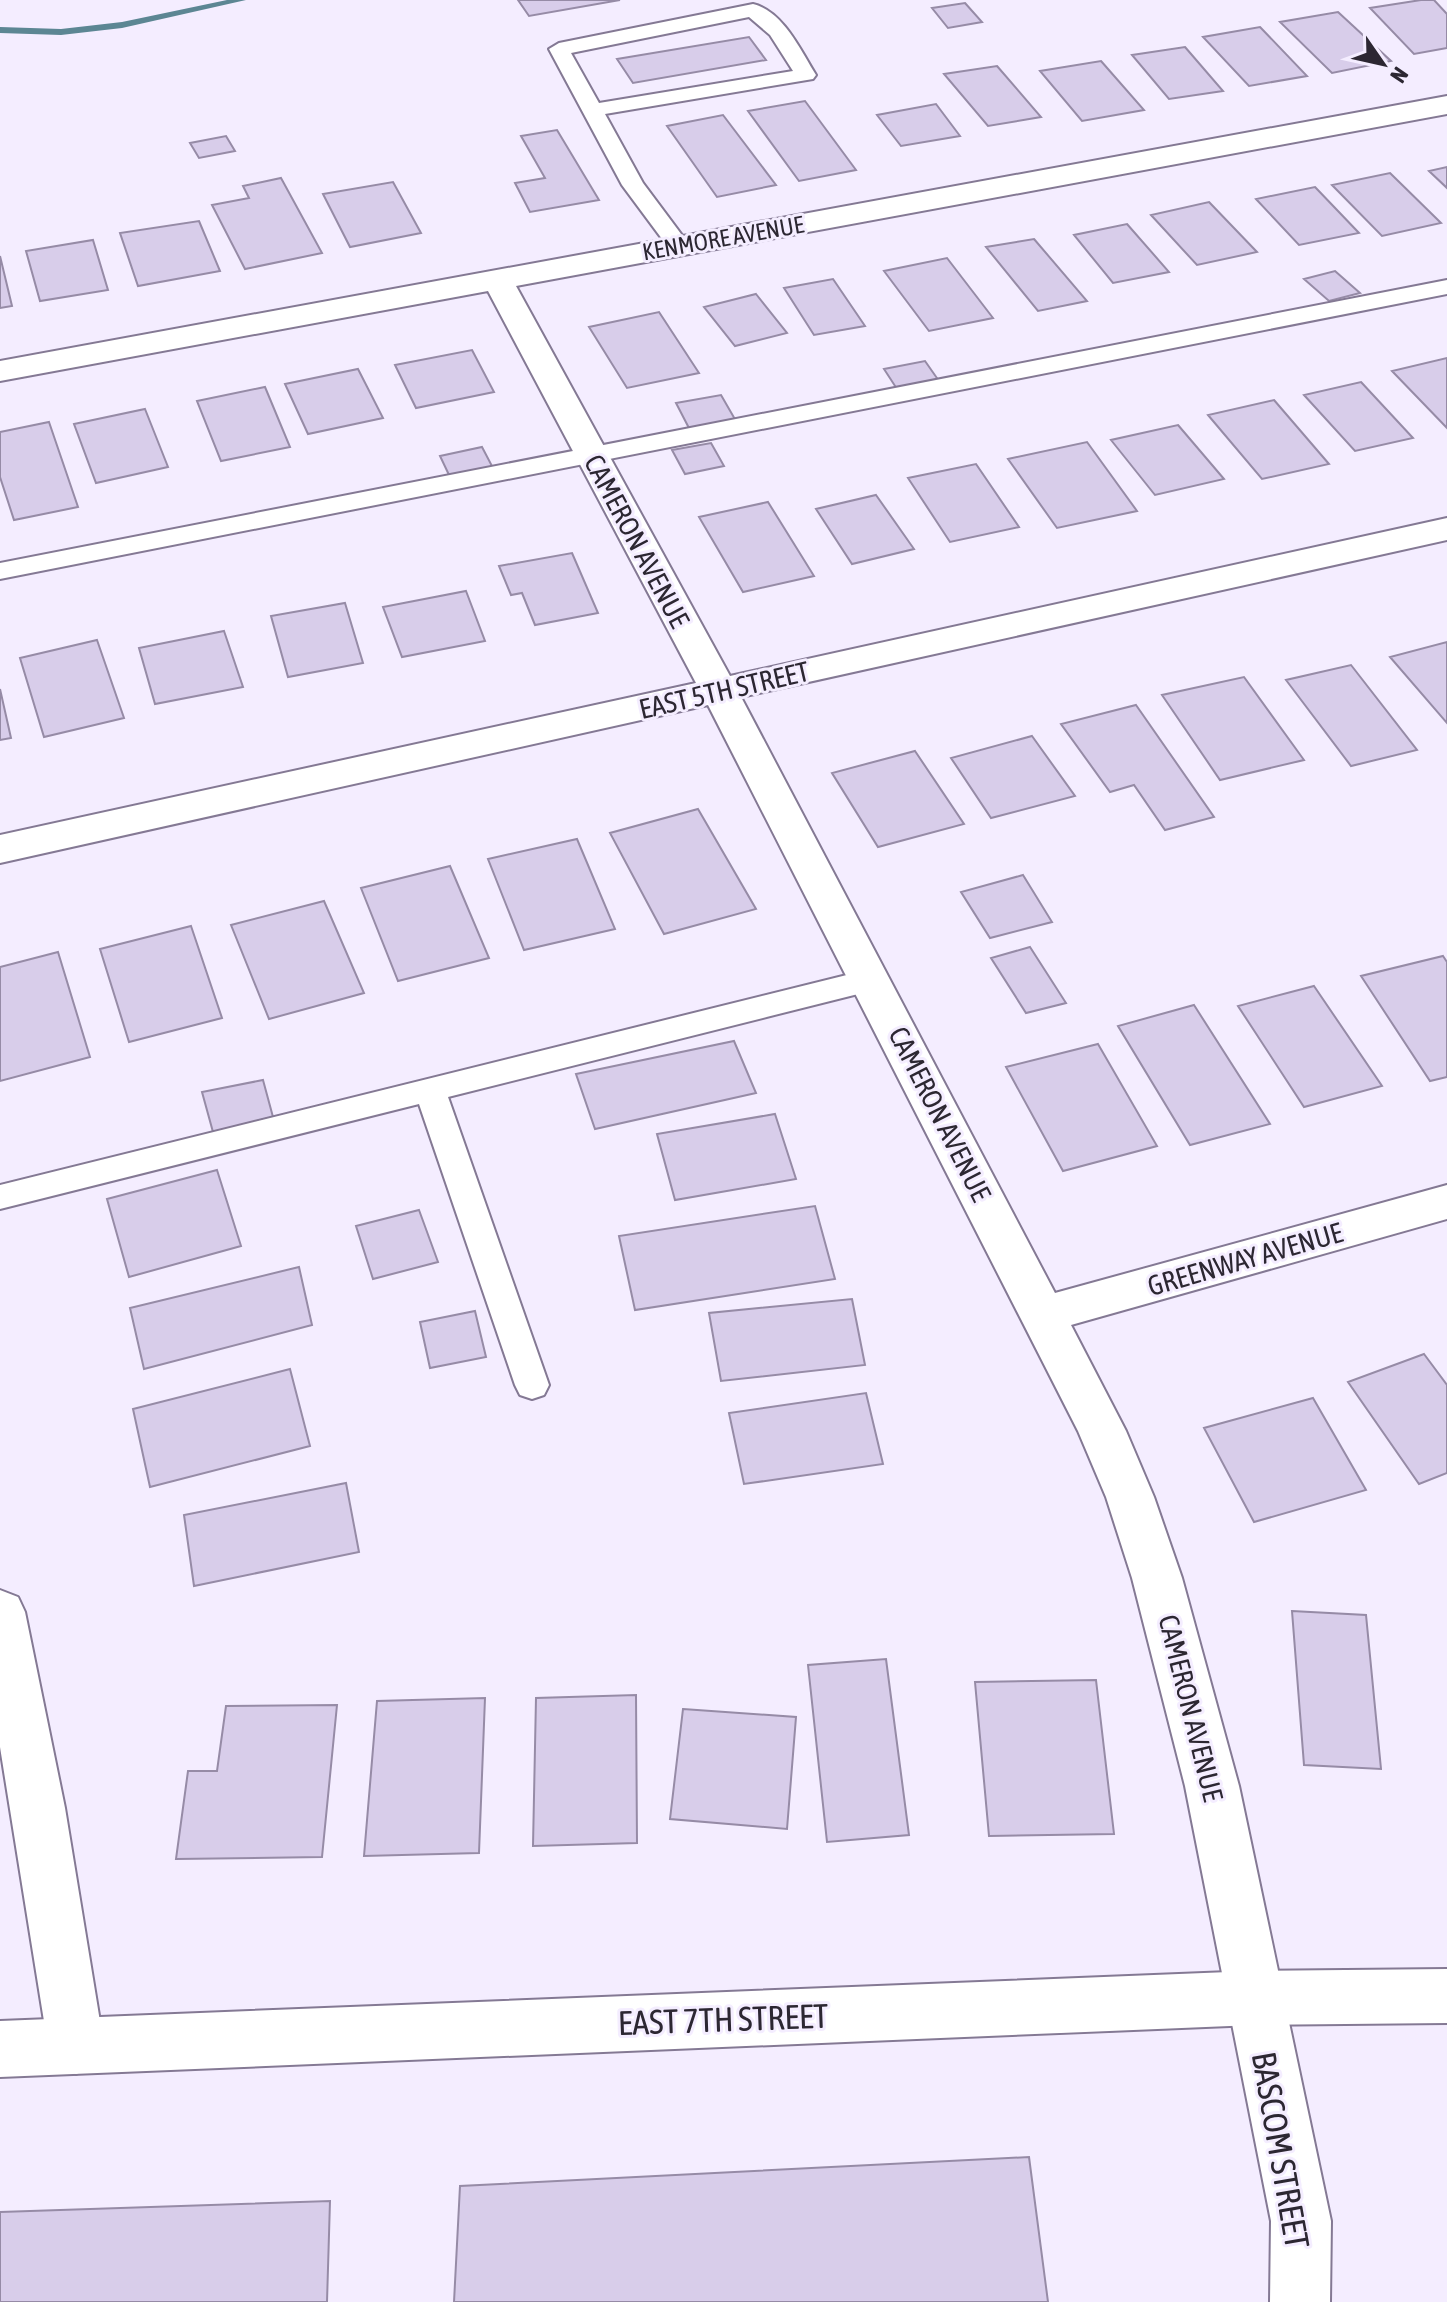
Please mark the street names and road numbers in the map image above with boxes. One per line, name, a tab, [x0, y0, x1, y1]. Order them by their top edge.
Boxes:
street label: KENMORE AVENUE	[640, 211, 806, 265]
street label: CAMERON AVENUE	[578, 449, 696, 633]
street label: EAST 5TH STREET	[636, 655, 812, 725]
street label: CAMERON AVENUE	[882, 1022, 998, 1207]
street label: GREENWAY AVENUE	[1144, 1216, 1346, 1302]
street label: CAMERON AVENUE	[1152, 1611, 1230, 1805]
street label: EAST 7TH STREET	[617, 1996, 829, 2042]
street label: BASCOM STREET	[1245, 2049, 1317, 2251]

